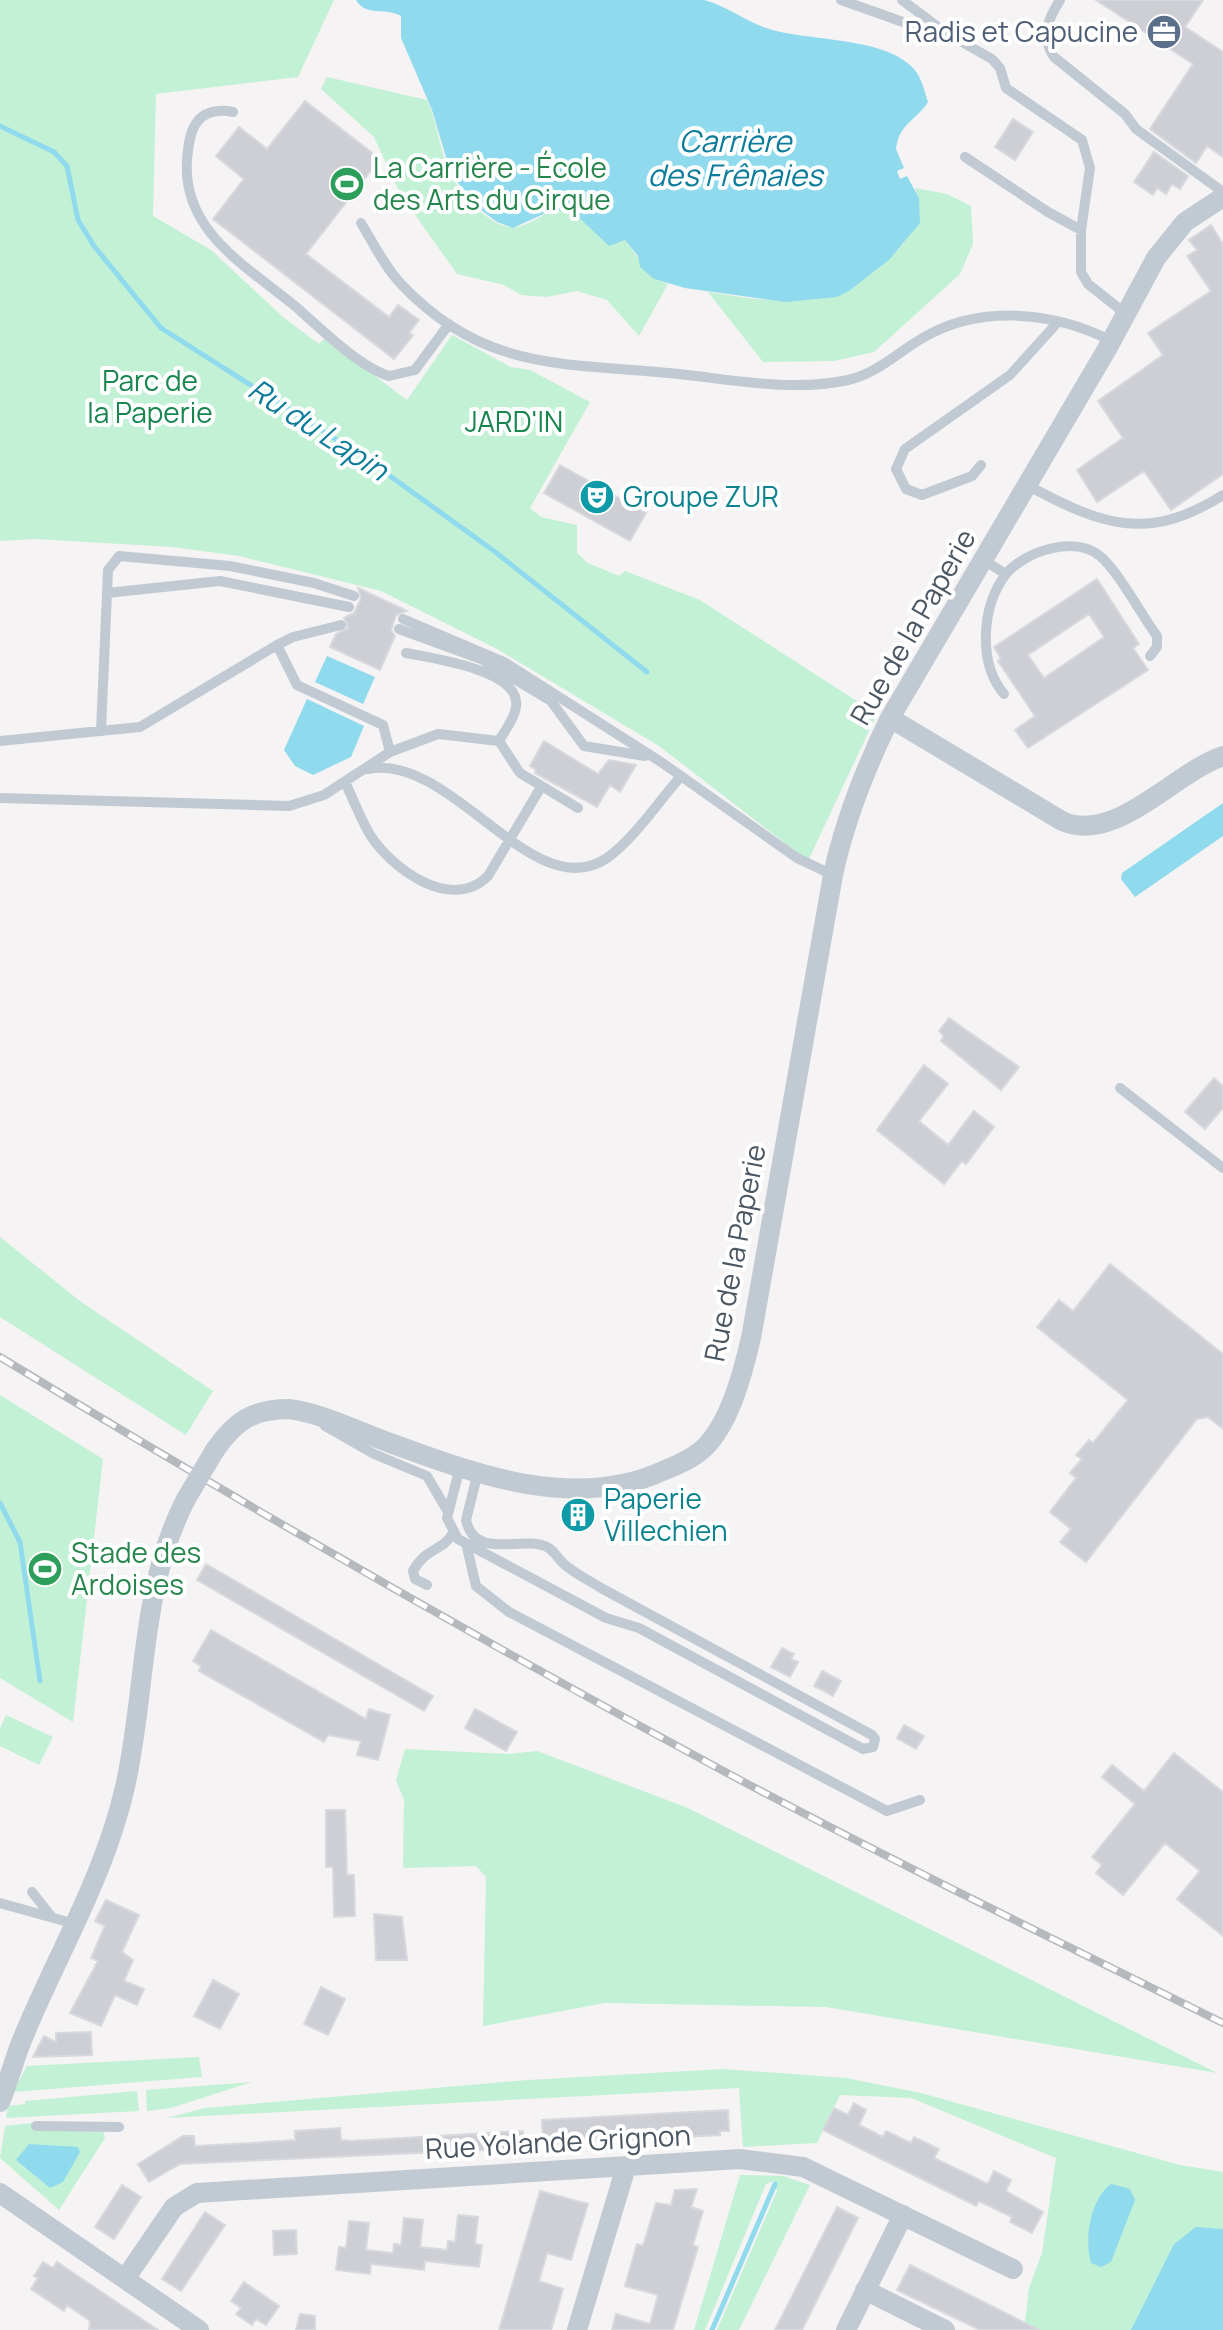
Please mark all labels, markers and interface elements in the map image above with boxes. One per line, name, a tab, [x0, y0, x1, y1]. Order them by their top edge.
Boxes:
place label: Radis et Capucine	[905, 12, 1138, 50]
office icon: Radis et Capucine	[1145, 13, 1183, 51]
water label: Carrière des Frênaies	[648, 120, 825, 195]
place label: La Carrière - École des Arts du Cirque	[373, 148, 611, 218]
sports icon: La Carrière - École des Arts du Cirque	[328, 165, 366, 203]
park label: Parc de la Paperie	[87, 361, 213, 431]
water label: Ru du Lapin	[241, 368, 398, 490]
park label: JARD'IN	[465, 402, 563, 440]
place label: Groupe ZUR	[623, 477, 779, 515]
theatre icon: Groupe ZUR	[578, 478, 616, 516]
street label: Rue de la Paperie	[841, 522, 984, 731]
street label: Rue de la Paperie	[694, 1141, 774, 1365]
place label: Paperie Villechien	[604, 1479, 728, 1549]
building icon: Paperie Villechien	[559, 1496, 597, 1534]
place label: Stade des Ardoises	[71, 1533, 201, 1603]
sports icon: Stade des Ardoises	[26, 1550, 64, 1588]
street label: Rue Yolande Grignon	[424, 2115, 692, 2167]

